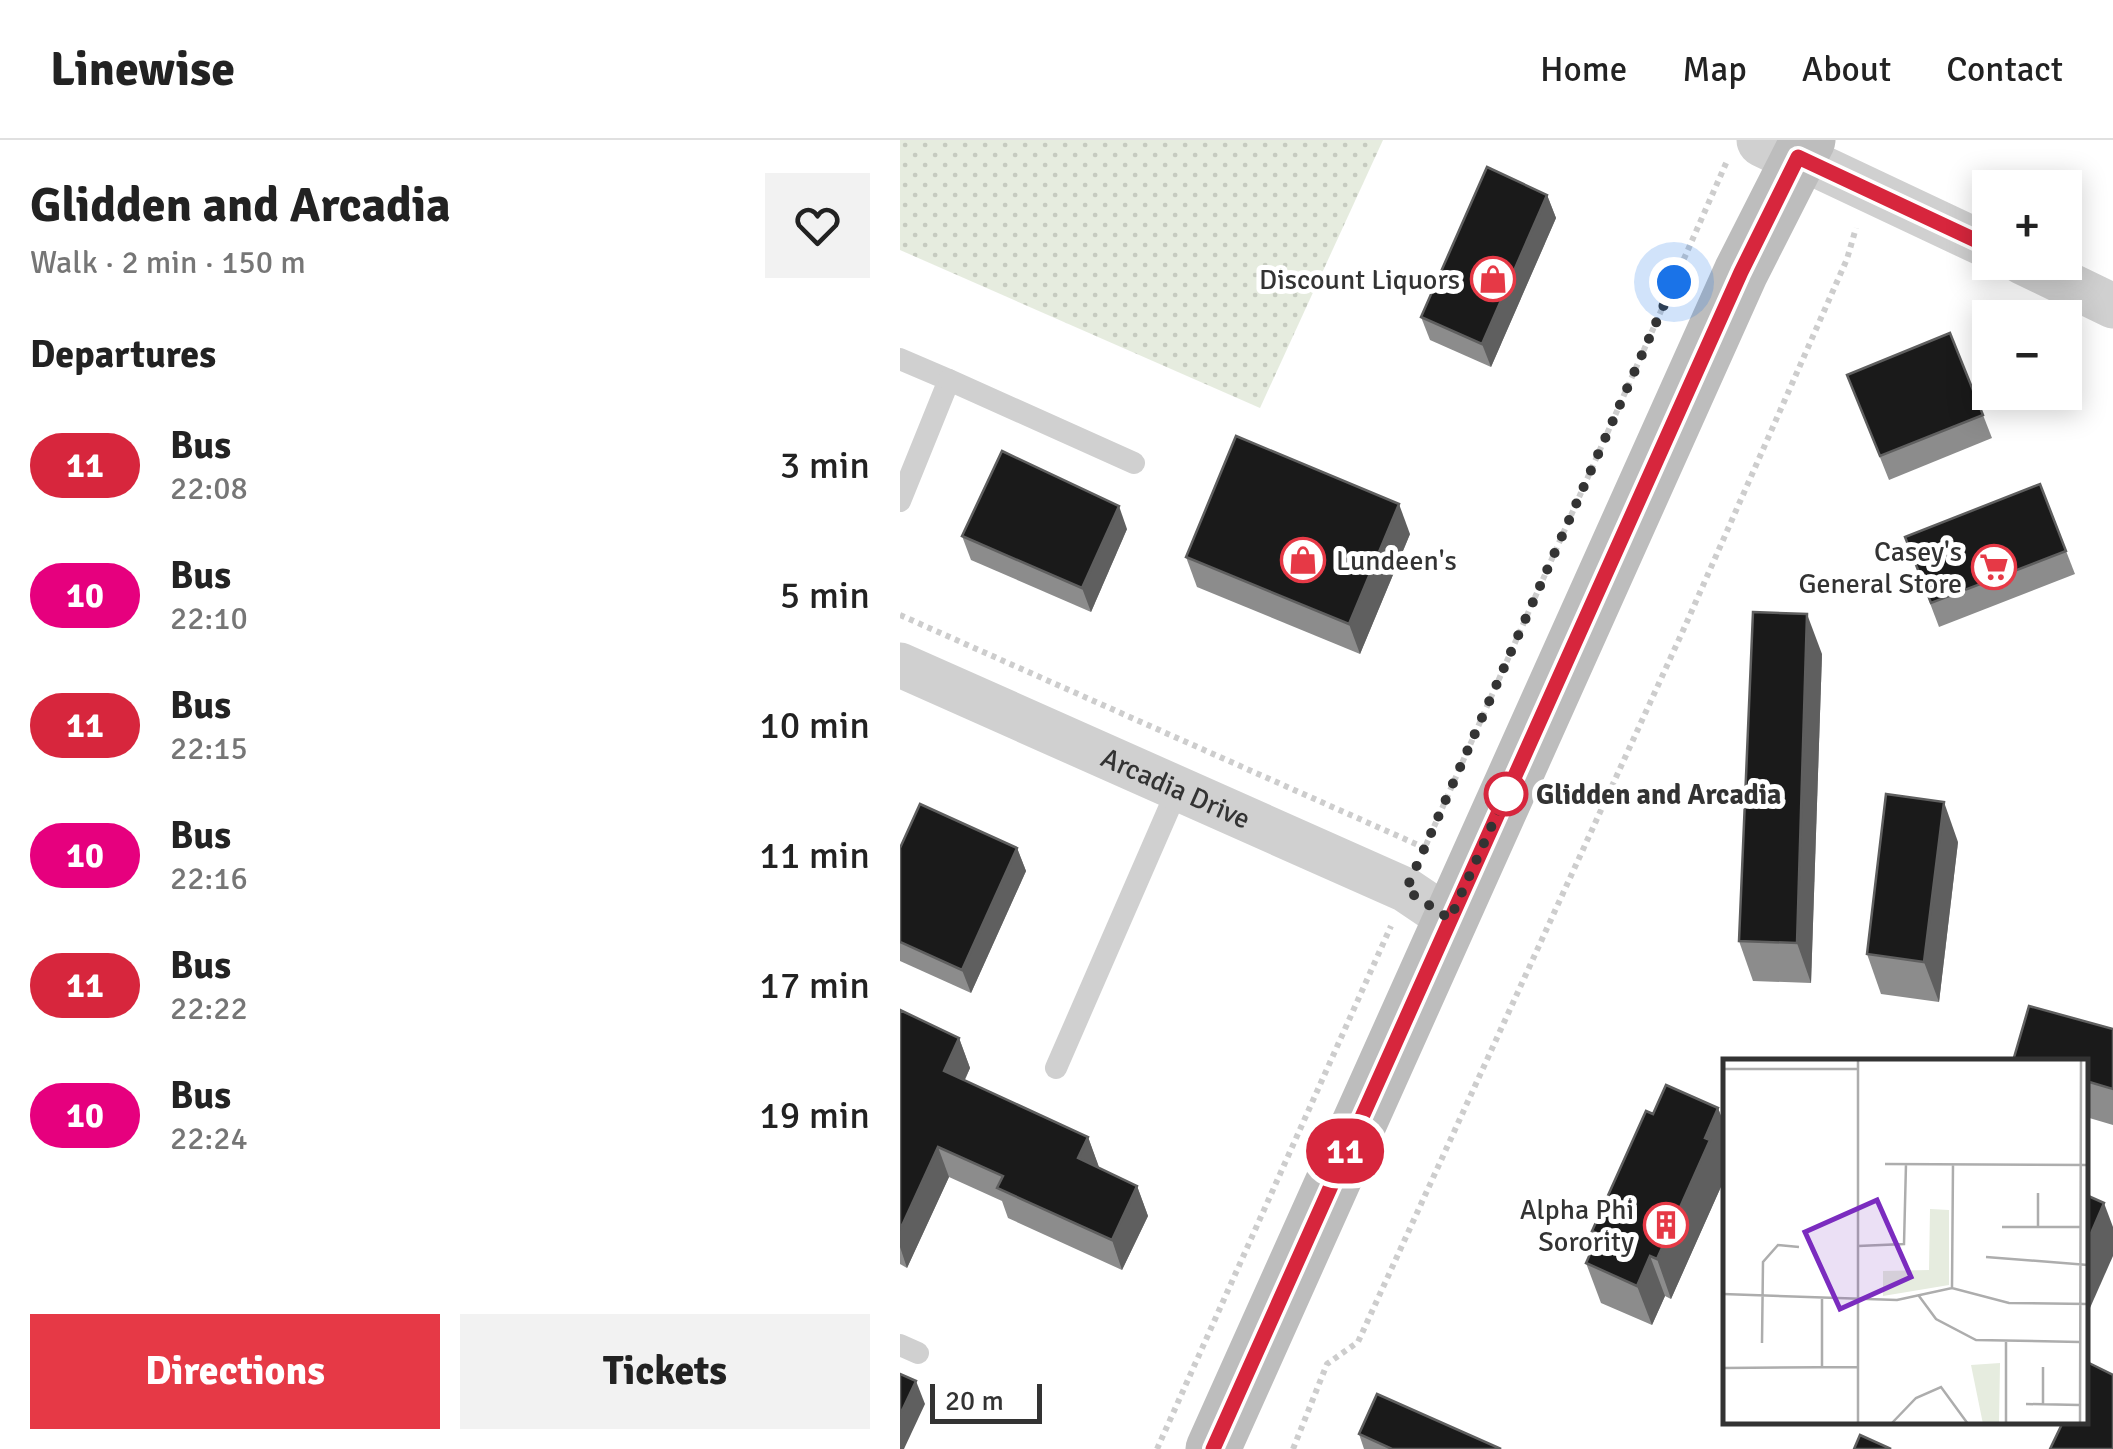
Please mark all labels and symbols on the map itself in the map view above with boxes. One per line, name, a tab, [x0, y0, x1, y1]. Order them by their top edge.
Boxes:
shop icon: Discount Liquors	[1470, 256, 1516, 302]
your location	[1649, 257, 1699, 307]
place label: Discount Liquors	[1259, 263, 1460, 297]
place label: Casey's General Store	[1799, 535, 1962, 601]
shop icon: Lundeen's	[1280, 537, 1326, 583]
place label: Lundeen's	[1336, 544, 1457, 578]
supermarket icon: Casey's General Store	[1971, 544, 2017, 590]
street label: Arcadia Drive	[1096, 741, 1255, 837]
marker: Glidden and Arcadia	[1485, 773, 1527, 815]
place label: Glidden and Arcadia	[1536, 778, 1781, 812]
inset map	[1723, 1059, 2088, 1424]
line badge: 11	[1300, 1118, 1390, 1184]
place label: Alpha Phi Sorority	[1520, 1193, 1634, 1259]
building icon: Alpha Phi Sorority	[1643, 1202, 1689, 1248]
scale bar	[930, 1379, 1042, 1424]

